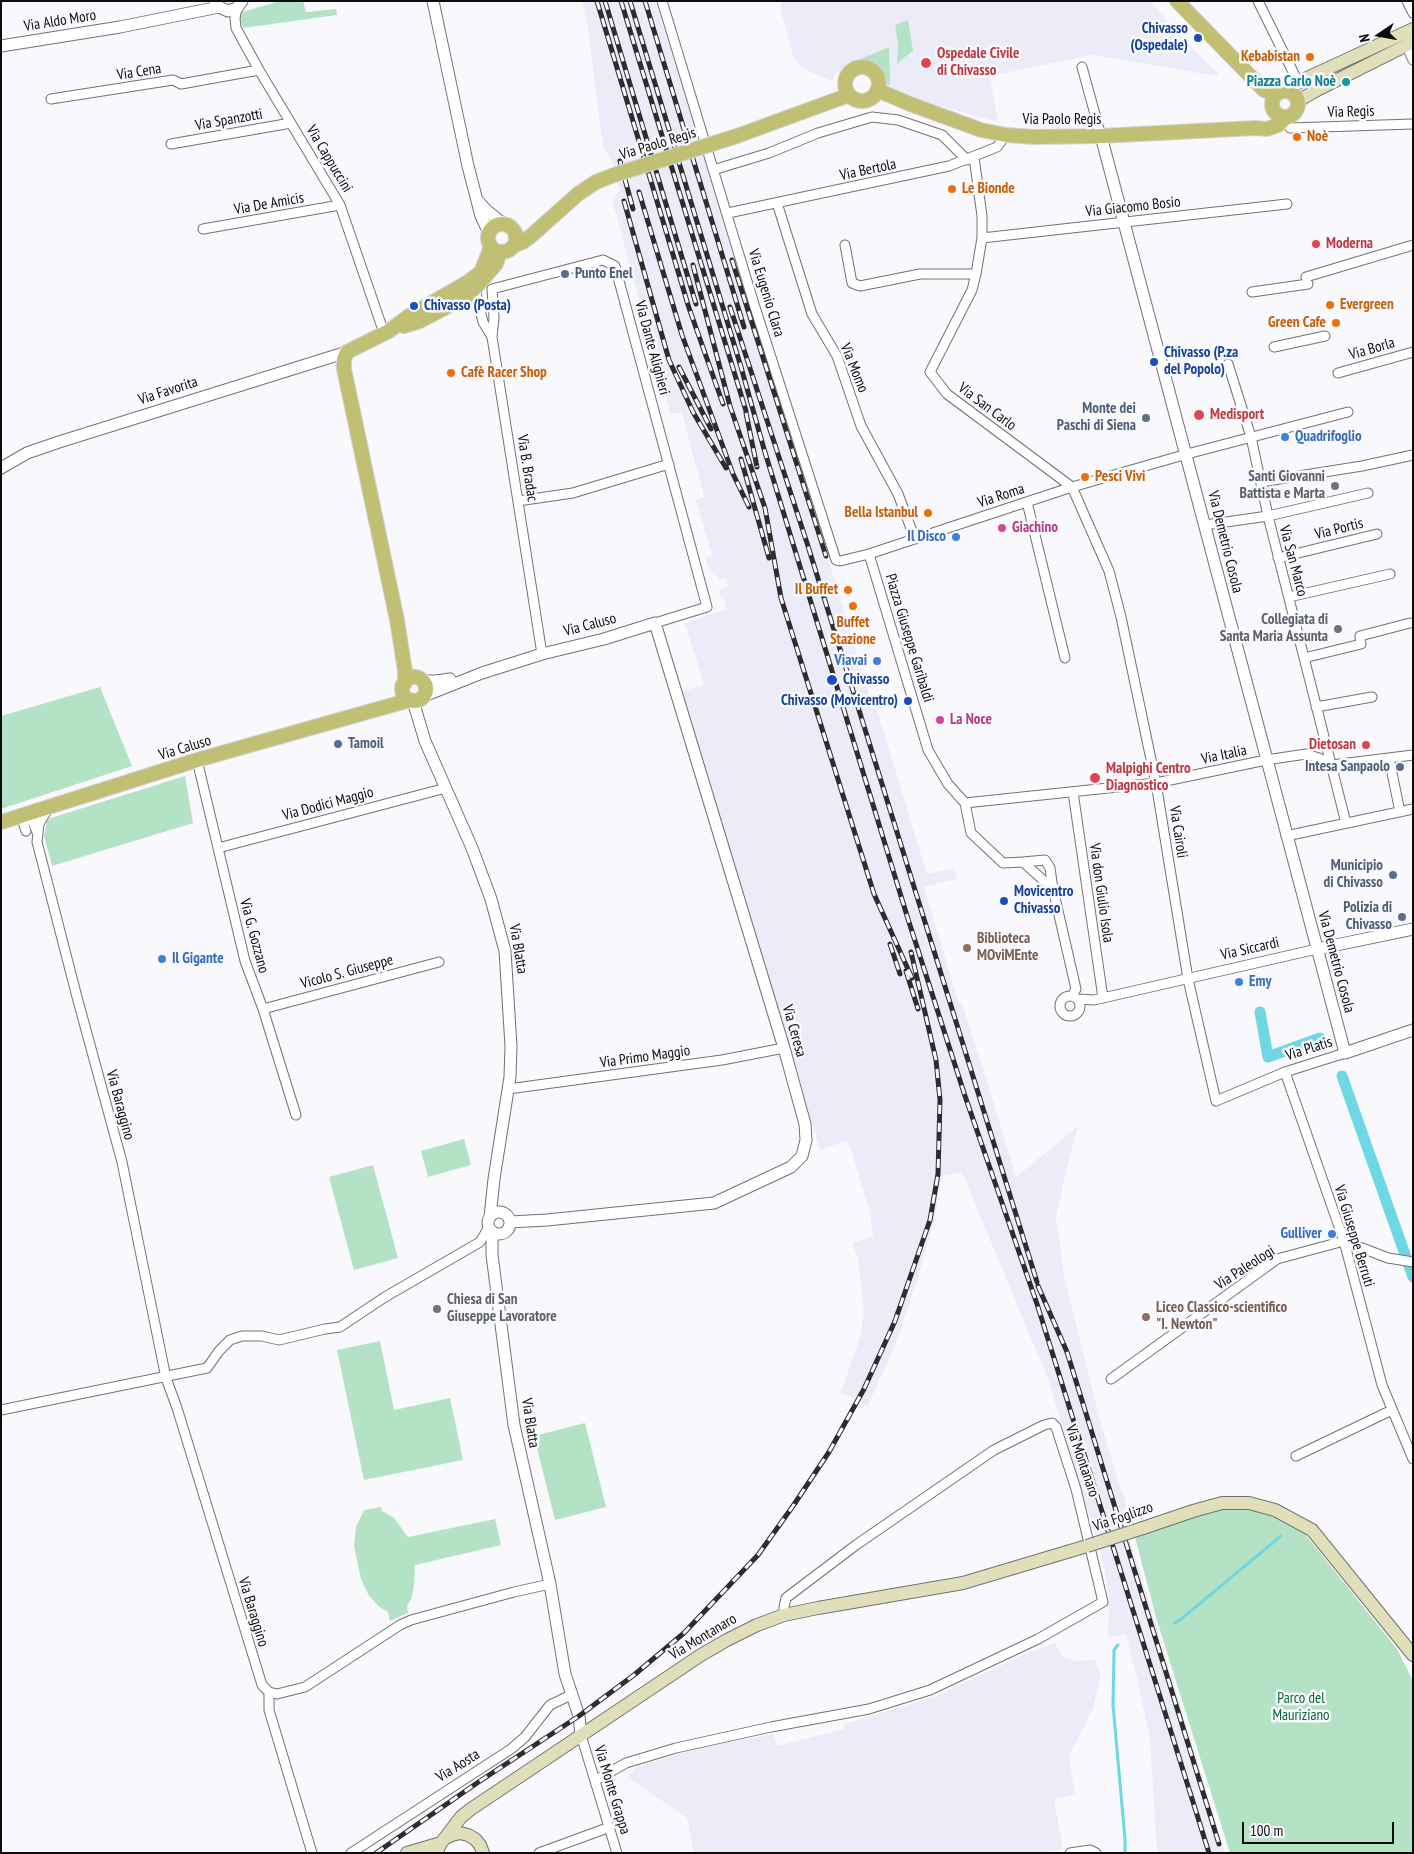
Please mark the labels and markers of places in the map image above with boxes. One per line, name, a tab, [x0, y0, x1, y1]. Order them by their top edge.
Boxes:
place label: Chivasso (Ospedale)	[1130, 20, 1188, 55]
marker: Chivasso (Ospedale)	[1192, 32, 1204, 44]
place label: Ospedale Civile di Chivasso	[937, 45, 1019, 80]
place label: Kebabistan	[1241, 48, 1300, 66]
marker: Kebabistan	[1304, 51, 1316, 63]
marker: Ospedale Civile di Chivasso	[919, 56, 933, 70]
place label: Piazza Carlo Noè	[1247, 73, 1336, 91]
marker: Piazza Carlo Noè	[1340, 76, 1352, 88]
place label: Noè	[1307, 128, 1328, 146]
marker: Noè	[1291, 131, 1303, 143]
place label: Le Bionde	[962, 180, 1015, 198]
marker: Le Bionde	[946, 183, 958, 195]
place label: Moderna	[1326, 235, 1373, 253]
marker: Moderna	[1310, 238, 1322, 250]
place label: Punto Enel	[575, 265, 633, 283]
marker: Punto Enel	[559, 268, 571, 280]
place label: Evergreen	[1340, 296, 1394, 314]
place label: Chivasso (Posta)	[424, 297, 511, 315]
marker: Evergreen	[1324, 299, 1336, 311]
marker: Chivasso (Posta)	[408, 300, 420, 312]
place label: Green Cafe	[1268, 314, 1326, 332]
marker: Green Cafe	[1330, 317, 1342, 329]
place label: Chivasso (P.za del Popolo)	[1164, 344, 1238, 379]
marker: Chivasso (P.za del Popolo)	[1148, 356, 1160, 368]
place label: Cafè Racer Shop	[461, 364, 547, 382]
marker: Cafè Racer Shop	[445, 367, 457, 379]
place label: Monte dei Paschi di Siena	[1057, 400, 1136, 435]
place label: Medisport	[1210, 406, 1264, 424]
marker: Medisport	[1192, 408, 1206, 422]
marker: Monte dei Paschi di Siena	[1140, 412, 1152, 424]
place label: Quadrifoglio	[1295, 428, 1362, 446]
marker: Quadrifoglio	[1279, 431, 1291, 443]
place label: Pesci Vivi	[1095, 468, 1145, 486]
place label: Santi Giovanni Battista e Marta	[1240, 468, 1325, 503]
marker: Pesci Vivi	[1079, 471, 1091, 483]
marker: Santi Giovanni Battista e Marta	[1329, 480, 1341, 492]
place label: Bella Istanbul	[845, 504, 918, 522]
marker: Bella Istanbul	[922, 507, 934, 519]
place label: Giachino	[1012, 519, 1058, 537]
marker: Giachino	[996, 522, 1008, 534]
place label: Il Disco	[907, 528, 946, 546]
marker: Il Disco	[950, 531, 962, 543]
place label: Il Buffet	[795, 581, 838, 599]
marker: Il Buffet	[842, 584, 854, 596]
marker: Buffet Stazione	[847, 600, 859, 612]
place label: Collegiata di Santa Maria Assunta	[1220, 611, 1328, 646]
place label: Buffet Stazione	[830, 614, 876, 649]
marker: Collegiata di Santa Maria Assunta	[1332, 623, 1344, 635]
place label: Viavai	[834, 652, 867, 670]
marker: Viavai	[871, 655, 883, 667]
place label: Chivasso	[843, 671, 889, 689]
marker: Chivasso	[825, 673, 839, 687]
place label: Chivasso (Movicentro)	[781, 692, 898, 710]
marker: Chivasso (Movicentro)	[902, 695, 914, 707]
place label: La Noce	[950, 711, 992, 729]
marker: La Noce	[934, 714, 946, 726]
place label: Tamoil	[348, 735, 384, 753]
place label: Dietosan	[1309, 736, 1356, 754]
marker: Tamoil	[332, 738, 344, 750]
marker: Dietosan	[1360, 739, 1372, 751]
place label: Intesa Sanpaolo	[1305, 758, 1390, 776]
place label: Malpighi Centro Diagnostico	[1106, 760, 1191, 795]
marker: Intesa Sanpaolo	[1394, 761, 1406, 773]
marker: Malpighi Centro Diagnostico	[1088, 771, 1102, 785]
place label: Municipio di Chivasso	[1324, 857, 1383, 892]
marker: Municipio di Chivasso	[1387, 869, 1399, 881]
place label: Movicentro Chivasso	[1014, 883, 1073, 918]
marker: Movicentro Chivasso	[998, 895, 1010, 907]
place label: Polizia di Chivasso	[1343, 899, 1392, 934]
marker: Polizia di Chivasso	[1396, 911, 1408, 923]
place label: Biblioteca MOviMEnte	[977, 930, 1038, 965]
marker: Biblioteca MOviMEnte	[961, 942, 973, 954]
place label: Il Gigante	[172, 950, 224, 968]
marker: Il Gigante	[156, 953, 168, 965]
place label: Emy	[1249, 973, 1271, 991]
marker: Emy	[1233, 976, 1245, 988]
place label: Gulliver	[1280, 1225, 1322, 1243]
marker: Gulliver	[1326, 1228, 1338, 1240]
place label: Chiesa di San Giuseppe Lavoratore	[447, 1291, 557, 1326]
place label: Liceo Classico-scientifico "I. Newton"	[1156, 1299, 1287, 1334]
marker: Chiesa di San Giuseppe Lavoratore	[431, 1303, 443, 1315]
marker: Liceo Classico-scientifico "I. Newton"	[1140, 1311, 1152, 1323]

